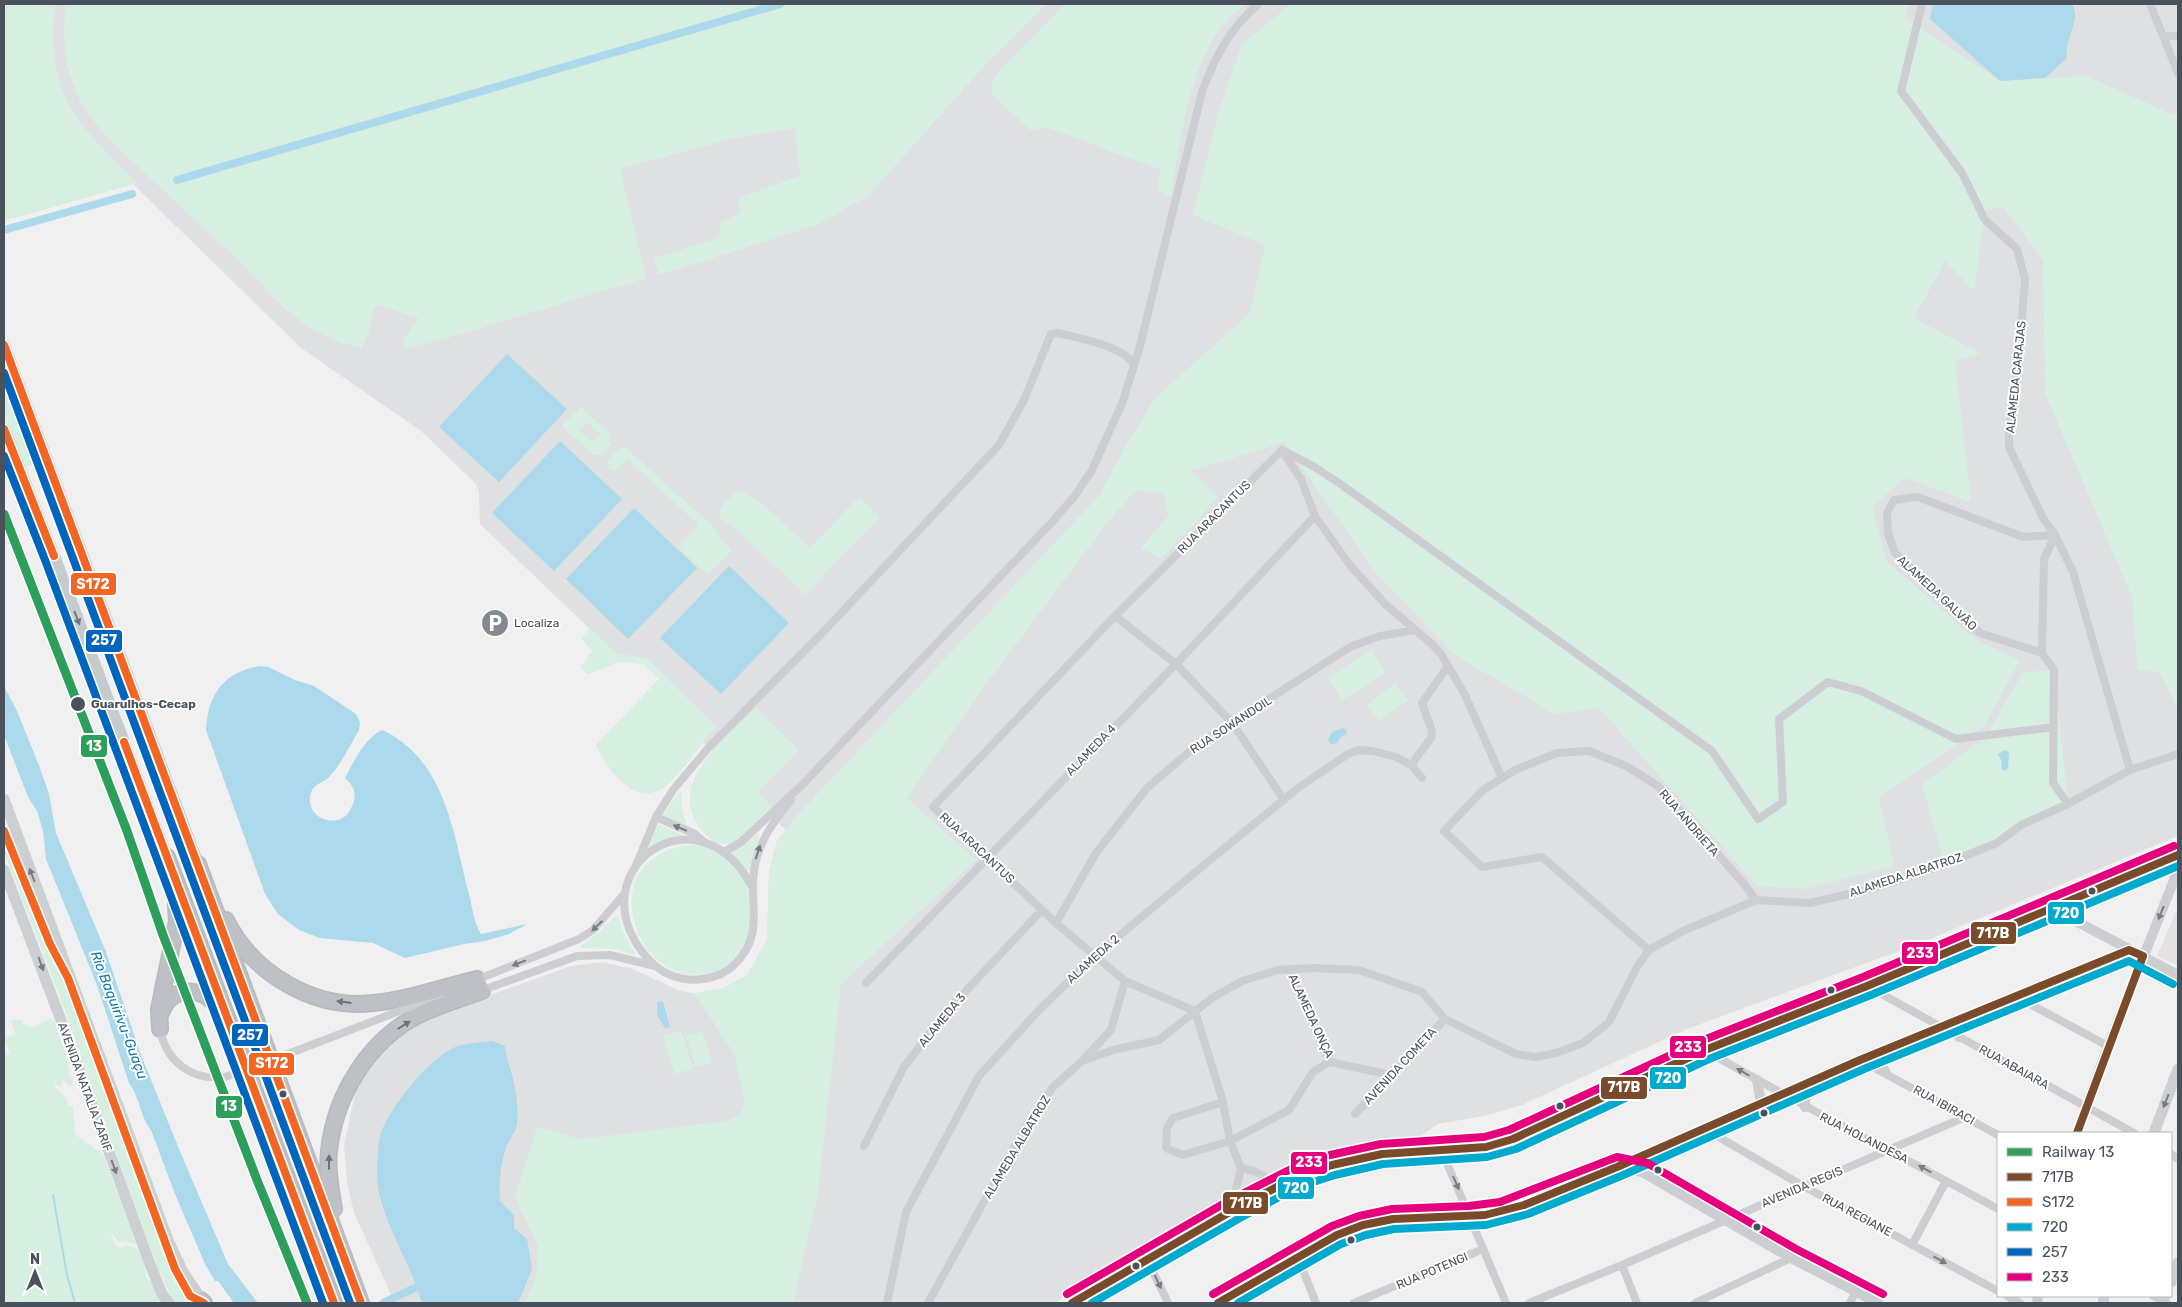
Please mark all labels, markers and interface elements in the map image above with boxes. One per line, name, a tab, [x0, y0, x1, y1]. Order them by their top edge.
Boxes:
street label: ALAMEDA CARAJAS	[2003, 320, 2029, 434]
street label: RUA ARACANTUS	[1175, 478, 1253, 556]
street label: ALAMEDA GALVÃO	[1894, 553, 1980, 633]
line badge: S172	[70, 572, 117, 596]
text: S172	[76, 576, 110, 593]
parking icon: Localiza	[480, 608, 510, 638]
one-way arrow	[73, 611, 81, 626]
place label: Localiza	[514, 616, 559, 630]
line badge: 257	[85, 629, 123, 653]
text: 257	[91, 632, 117, 649]
street label: RUA SOWANDOIL	[1188, 693, 1275, 757]
marker: Guarulhos-Cecap	[69, 695, 87, 713]
place label: Guarulhos-Cecap	[91, 697, 196, 711]
street label: ALAMEDA 4	[1063, 721, 1119, 779]
line badge: 13	[80, 734, 108, 758]
text: 13	[86, 738, 102, 755]
street label: RUA ANDRIETA	[1656, 787, 1722, 859]
street label: RUA ARACANTUS	[937, 810, 1017, 886]
one-way arrow	[673, 823, 688, 831]
one-way arrow	[755, 844, 763, 859]
street label: ALAMEDA ALBATROZ	[1848, 850, 1964, 900]
one-way arrow	[28, 867, 36, 882]
unlabelled marker	[2087, 886, 2097, 896]
line badge: 720	[2047, 901, 2085, 925]
text: 720	[2053, 905, 2079, 922]
one-way arrow	[2156, 906, 2164, 920]
one-way arrow	[591, 919, 603, 931]
line badge: 717B	[1970, 921, 2017, 945]
text: 717B	[1977, 925, 2010, 942]
street label: ALAMEDA 2	[1064, 932, 1122, 986]
line badge: 233	[1901, 941, 1939, 965]
text: 233	[1906, 945, 1934, 962]
water label: Rio Baquirivu-Guaçu	[87, 949, 151, 1082]
one-way arrow	[38, 957, 45, 972]
one-way arrow	[512, 960, 526, 968]
street label: ALAMEDA ONÇA	[1285, 972, 1337, 1060]
unlabelled marker	[1826, 985, 1836, 995]
street label: ALAMEDA 3	[916, 990, 968, 1050]
one-way arrow	[336, 998, 352, 1006]
street label: AVENIDA NATALIA ZARIF	[55, 1020, 115, 1154]
one-way arrow	[397, 1020, 411, 1029]
line badge: 257	[231, 1023, 269, 1047]
street label: AVENIDA COMETA	[1361, 1025, 1439, 1107]
text: 257	[237, 1027, 263, 1044]
line badge: 233	[1669, 1035, 1707, 1059]
text: 233	[1674, 1039, 1702, 1056]
street label: RUA ABAIARA	[1977, 1042, 2051, 1092]
line badge: S172	[248, 1052, 295, 1076]
text: S172	[255, 1055, 289, 1072]
line badge: 720	[1649, 1066, 1687, 1090]
one-way arrow	[1736, 1068, 1750, 1077]
text: 720	[1655, 1070, 1681, 1087]
line badge: 717B	[1600, 1076, 1648, 1100]
text: 717B	[1608, 1079, 1641, 1096]
street label: RUA IBIRACI	[1911, 1082, 1977, 1128]
unlabelled marker	[278, 1089, 288, 1099]
street label: ALAMEDA ALBATROZ	[981, 1093, 1053, 1201]
one-way arrow	[2162, 1094, 2170, 1109]
line badge: 13	[215, 1095, 243, 1119]
text: 13	[221, 1098, 237, 1115]
unlabelled marker	[1555, 1101, 1565, 1111]
unlabelled marker	[1759, 1108, 1769, 1118]
street label: RUA HOLANDESA	[1817, 1110, 1911, 1166]
legend	[1997, 1132, 2172, 1297]
text: Railway 13	[2042, 1143, 2114, 1161]
line badge: 233	[1290, 1151, 1328, 1175]
one-way arrow	[325, 1153, 333, 1169]
text: 233	[1295, 1154, 1323, 1171]
one-way arrow	[111, 1159, 118, 1174]
street label: AVENIDA REGIS	[1759, 1164, 1845, 1210]
unlabelled marker	[1653, 1165, 1663, 1175]
one-way arrow	[1917, 1165, 1932, 1173]
text: 717B	[2042, 1168, 2074, 1186]
line badge: 720	[1277, 1176, 1315, 1200]
one-way arrow	[1452, 1176, 1460, 1190]
text: 720	[1283, 1180, 1309, 1197]
line badge: 717B	[1222, 1191, 1269, 1215]
street label: RUA REGIANE	[1820, 1191, 1894, 1239]
text: S172	[2042, 1193, 2074, 1211]
text: 717B	[1230, 1195, 1263, 1212]
text: 720	[2042, 1218, 2068, 1236]
unlabelled marker	[1752, 1222, 1762, 1232]
unlabelled marker	[1346, 1235, 1356, 1245]
text: 257	[2042, 1243, 2068, 1261]
north arrow	[10, 1247, 60, 1297]
street label: RUA POTENGI	[1394, 1250, 1470, 1292]
text: N	[30, 1251, 40, 1268]
one-way arrow	[1933, 1255, 1947, 1264]
unlabelled marker	[1131, 1261, 1141, 1271]
text: 233	[2042, 1268, 2069, 1286]
one-way arrow	[1154, 1275, 1162, 1289]

